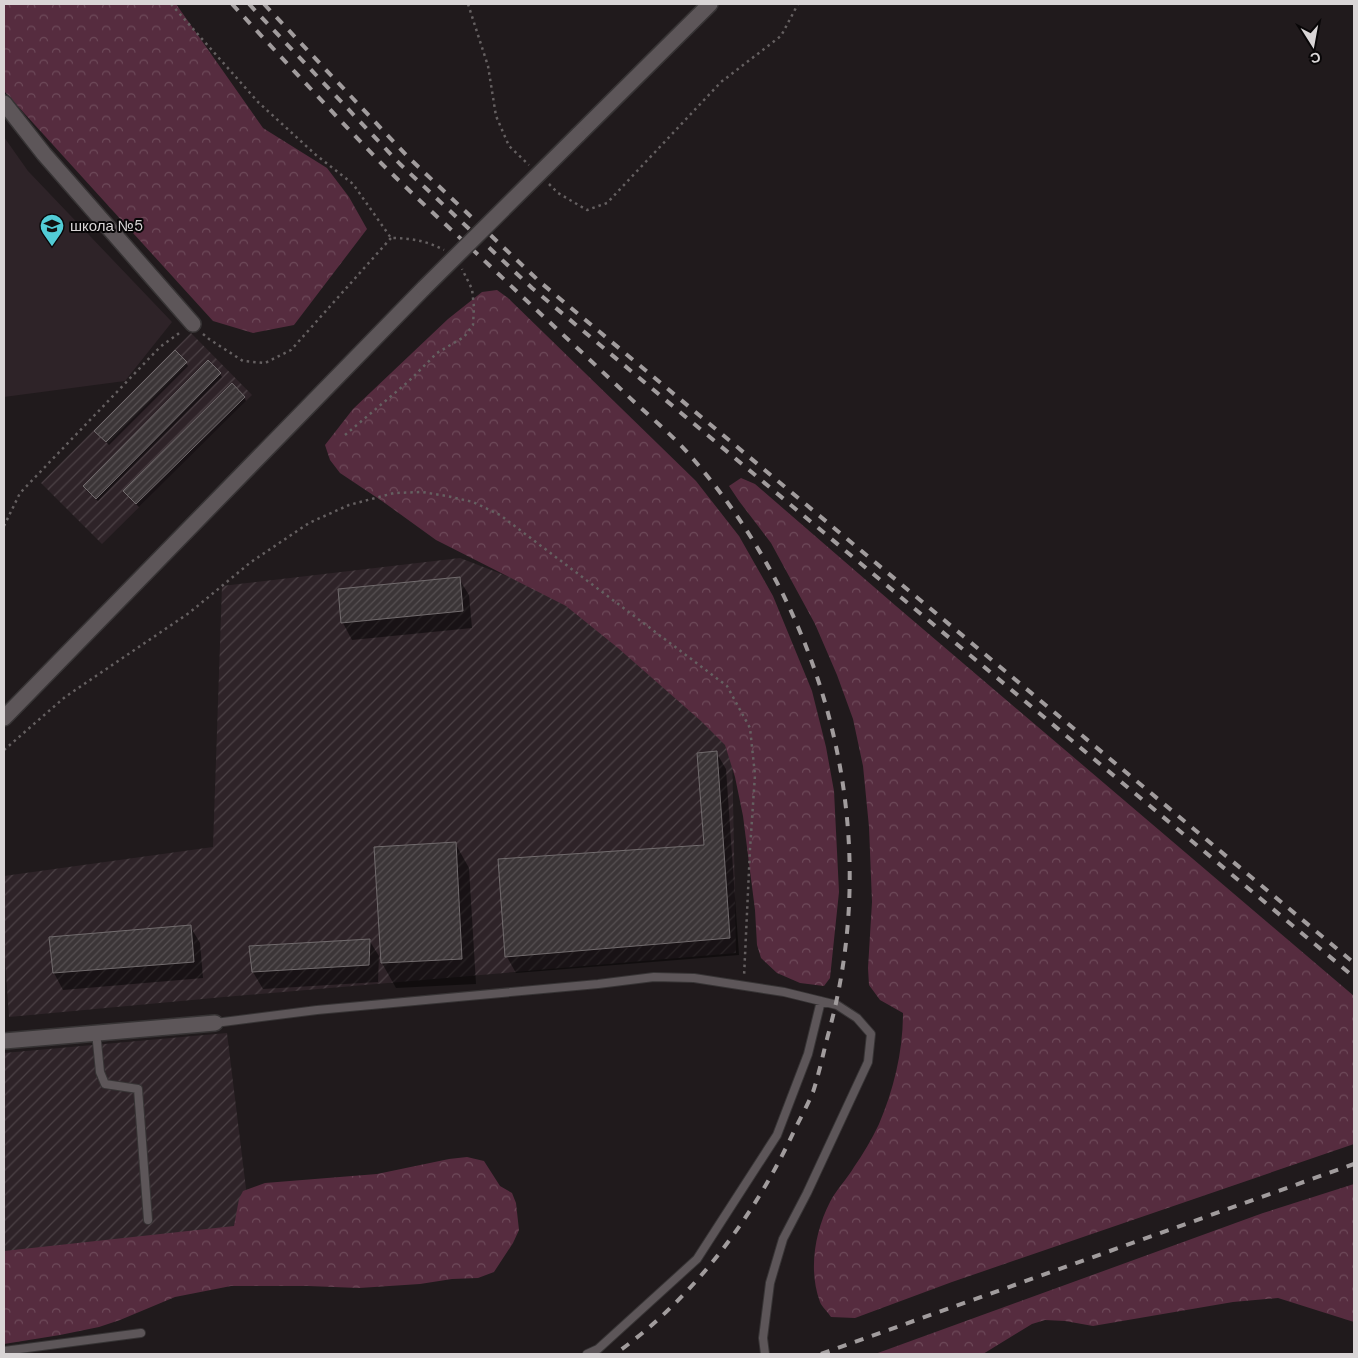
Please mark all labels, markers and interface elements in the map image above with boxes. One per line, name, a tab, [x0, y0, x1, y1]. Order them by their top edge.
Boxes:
north arrow	[1288, 20, 1338, 70]
text: С	[1309, 48, 1322, 68]
school or university icon: школа №5	[39, 213, 65, 247]
place label: школа №5	[70, 216, 143, 236]

